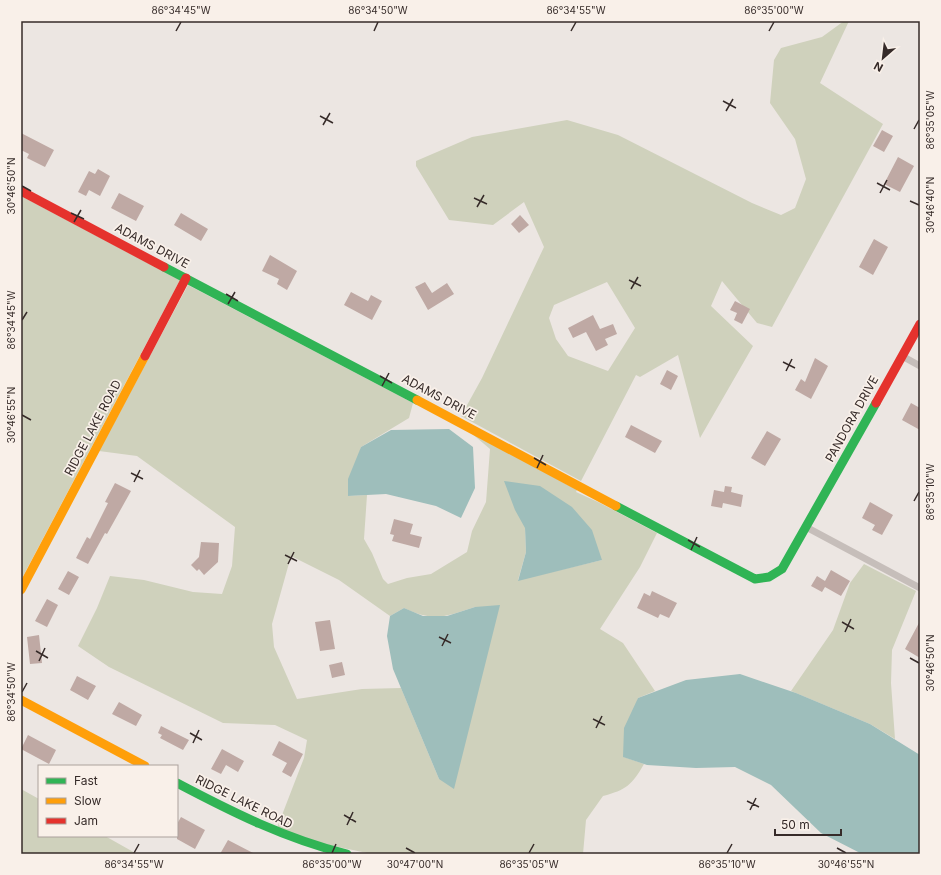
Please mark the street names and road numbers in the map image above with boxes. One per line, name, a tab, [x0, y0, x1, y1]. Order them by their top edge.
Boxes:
street label: ADAMS DRIVE	[113, 220, 192, 271]
street label: ADAMS DRIVE	[400, 371, 479, 422]
street label: PANDORA DRIVE	[822, 373, 881, 465]
street label: RIDGE LAKE ROAD	[61, 377, 124, 478]
street label: RIDGE LAKE ROAD	[193, 772, 295, 832]

